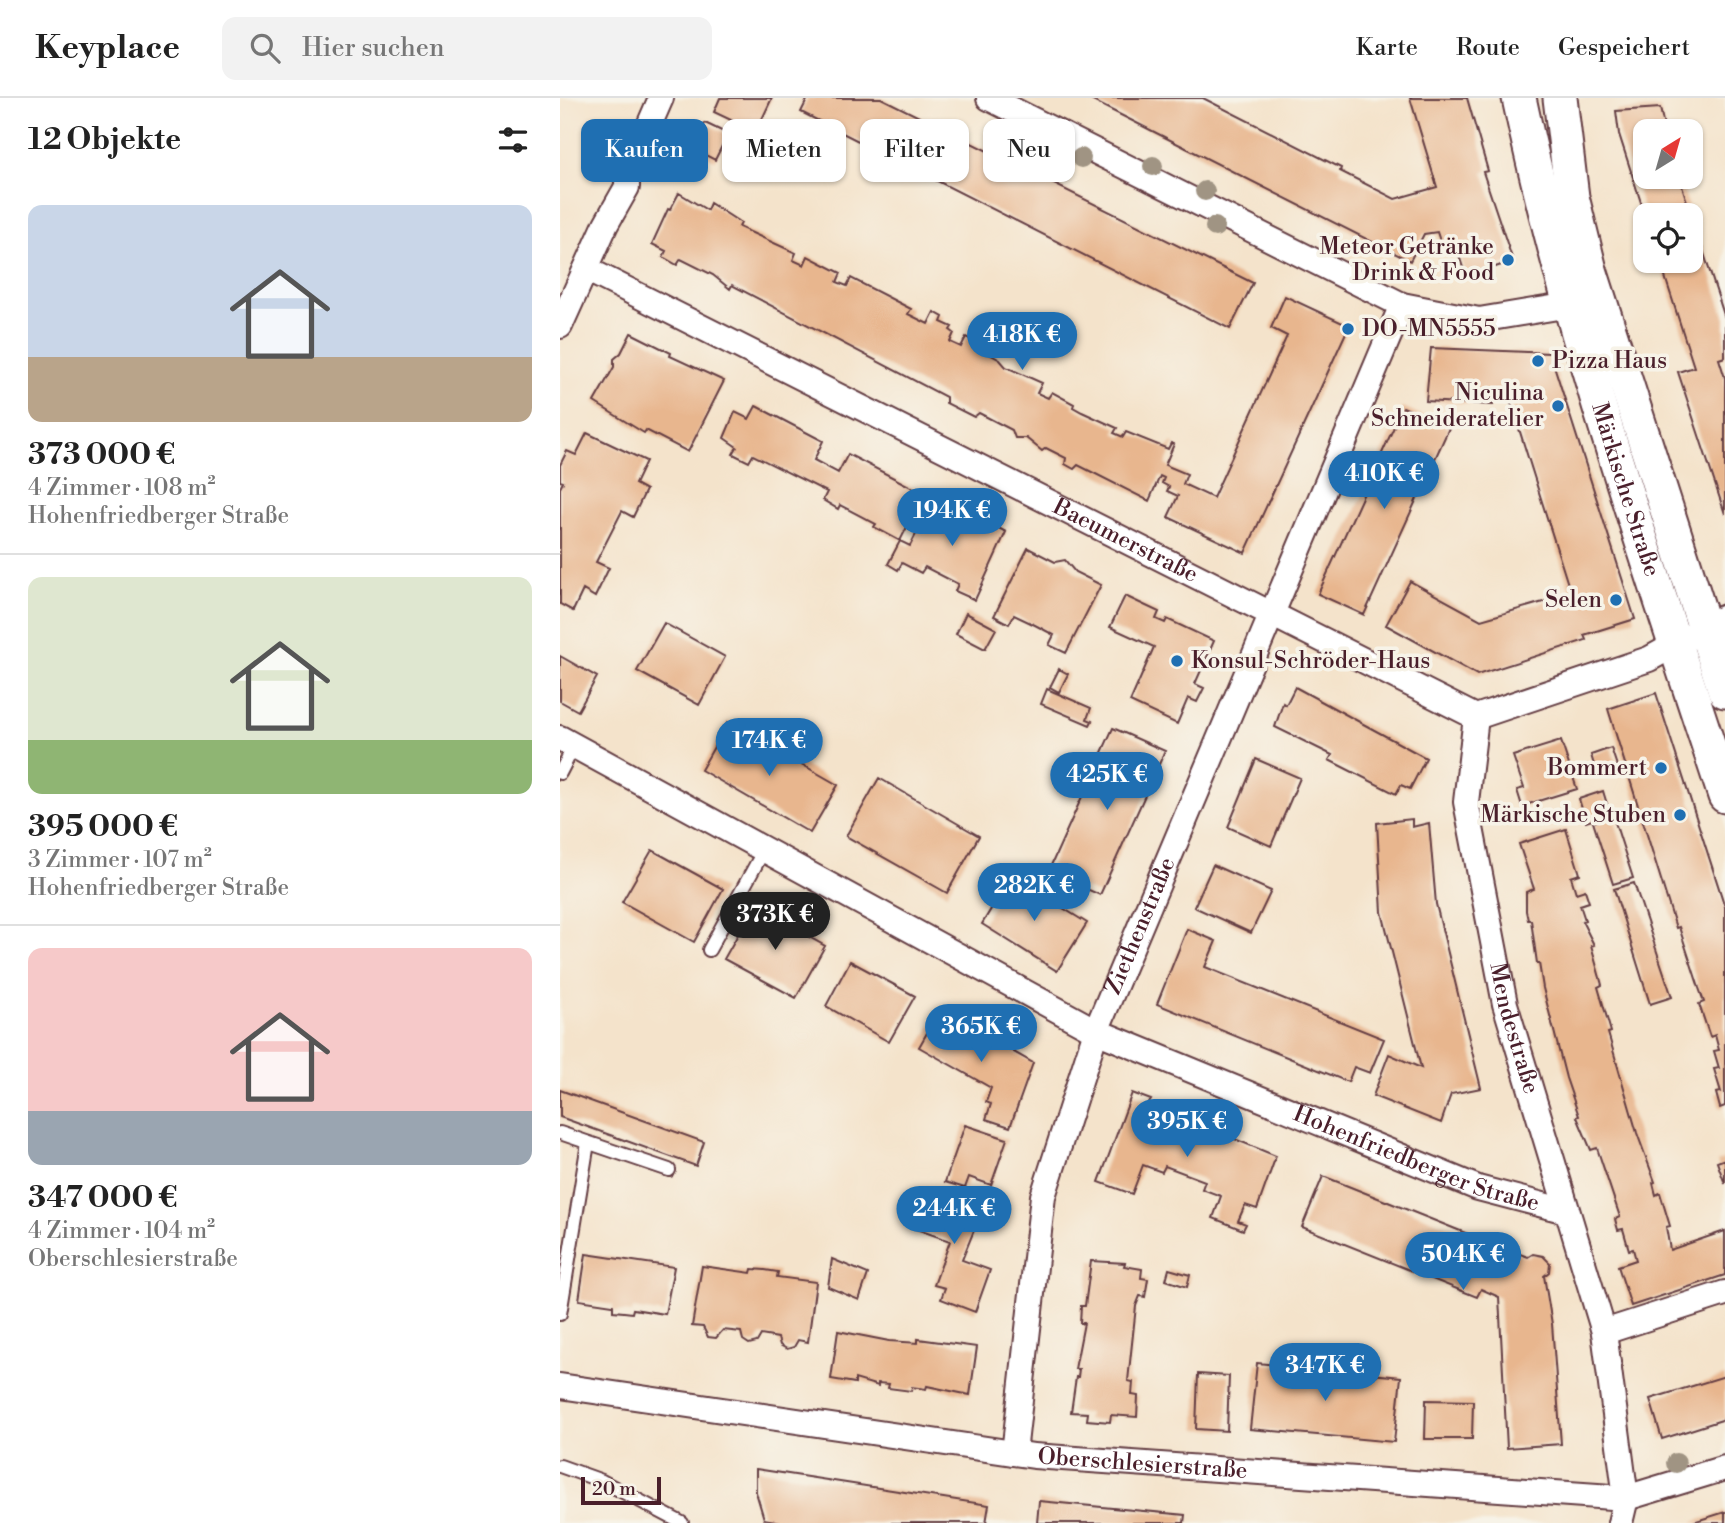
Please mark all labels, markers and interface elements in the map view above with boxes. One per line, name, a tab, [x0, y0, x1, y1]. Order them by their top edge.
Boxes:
search box	[222, 17, 712, 80]
text: Keyplace	[35, 28, 180, 69]
icon: search	[246, 29, 284, 67]
text: Hier suchen	[302, 32, 444, 64]
text: Karte	[1356, 33, 1418, 63]
text: Route	[1456, 33, 1520, 63]
text: Gespeichert	[1558, 33, 1690, 63]
chip: Kaufen	[581, 119, 708, 182]
chip: Mieten	[722, 119, 846, 182]
chip: Filter	[860, 119, 969, 182]
chip: Neu	[983, 119, 1075, 182]
north arrow	[1633, 119, 1703, 189]
map controls	[1633, 119, 1703, 273]
text: 12 Objekte	[28, 121, 181, 159]
icon: filters	[494, 121, 532, 159]
button: locate	[1633, 203, 1703, 273]
place label: Meteor Getränke Drink & Food	[1320, 233, 1494, 287]
icon: home	[217, 251, 343, 377]
marker: Meteor Getränke Drink & Food	[1500, 252, 1516, 268]
pin: 418K €	[965, 313, 1079, 372]
place label: DO-MN5555	[1362, 315, 1496, 343]
text: 418K €	[983, 321, 1061, 349]
marker: DO-MN5555	[1340, 321, 1356, 337]
place label: Pizza Haus	[1552, 347, 1667, 375]
marker: Pizza Haus	[1530, 353, 1546, 369]
place label: Niculina Schneideratelier	[1371, 379, 1544, 433]
marker: Niculina Schneideratelier	[1550, 398, 1566, 414]
street label: Märkische Straße	[1585, 400, 1666, 580]
text: 373 000 €	[28, 436, 175, 474]
pin: 410K €	[1327, 452, 1441, 511]
text: 410K €	[1344, 460, 1424, 488]
text: 4 Zimmer · 108 m²	[28, 474, 216, 502]
pin: 194K €	[895, 489, 1009, 548]
street label: Baeumerstraße	[1047, 492, 1203, 589]
text: 194K €	[913, 497, 991, 525]
text: Hohenfriedberger Straße	[28, 502, 289, 530]
place label: Selen	[1545, 586, 1602, 614]
marker: Selen	[1608, 592, 1624, 608]
icon: home	[217, 623, 343, 749]
place label: Konsul-Schröder-Haus	[1191, 647, 1430, 675]
marker: Konsul-Schröder-Haus	[1169, 653, 1185, 669]
pin: 174K €	[712, 718, 826, 778]
text: 174K €	[732, 727, 806, 755]
pin: 425K €	[1050, 752, 1164, 812]
place label: Bommert	[1546, 754, 1647, 782]
marker: Bommert	[1653, 760, 1669, 776]
text: 425K €	[1066, 761, 1148, 789]
place label: Märkische Stuben	[1480, 801, 1666, 829]
marker: Märkische Stuben	[1672, 807, 1688, 823]
text: 395 000 €	[28, 808, 178, 846]
text: 3 Zimmer · 107 m²	[28, 846, 212, 874]
street label: Ziethenstraße	[1099, 853, 1182, 999]
pin: 282K €	[977, 864, 1091, 923]
text: 282K €	[994, 872, 1074, 900]
text: Hohenfriedberger Straße	[28, 874, 289, 902]
pin: 373K €	[718, 892, 832, 952]
text: 373K €	[736, 901, 814, 929]
street label: Mendestraße	[1483, 960, 1545, 1097]
icon: home	[217, 994, 343, 1120]
pin: 365K €	[924, 1004, 1038, 1064]
text: 365K €	[941, 1013, 1021, 1041]
pin: 395K €	[1130, 1100, 1244, 1159]
street label: Hohenfriedberger Straße	[1289, 1100, 1542, 1217]
text: 395K €	[1147, 1108, 1227, 1136]
text: 347 000 €	[28, 1179, 178, 1217]
pin: 244K €	[897, 1186, 1011, 1246]
text: 244K €	[912, 1195, 996, 1223]
text: 4 Zimmer · 104 m²	[28, 1217, 215, 1245]
pin: 504K €	[1406, 1232, 1520, 1292]
text: 504K €	[1421, 1241, 1505, 1269]
text: Oberschlesierstraße	[28, 1245, 238, 1273]
pin: 347K €	[1268, 1344, 1382, 1403]
text: 347K €	[1285, 1352, 1365, 1380]
street label: Oberschlesierstraße	[1037, 1442, 1248, 1485]
scale bar	[581, 1474, 662, 1506]
text: 20 m	[592, 1477, 636, 1501]

